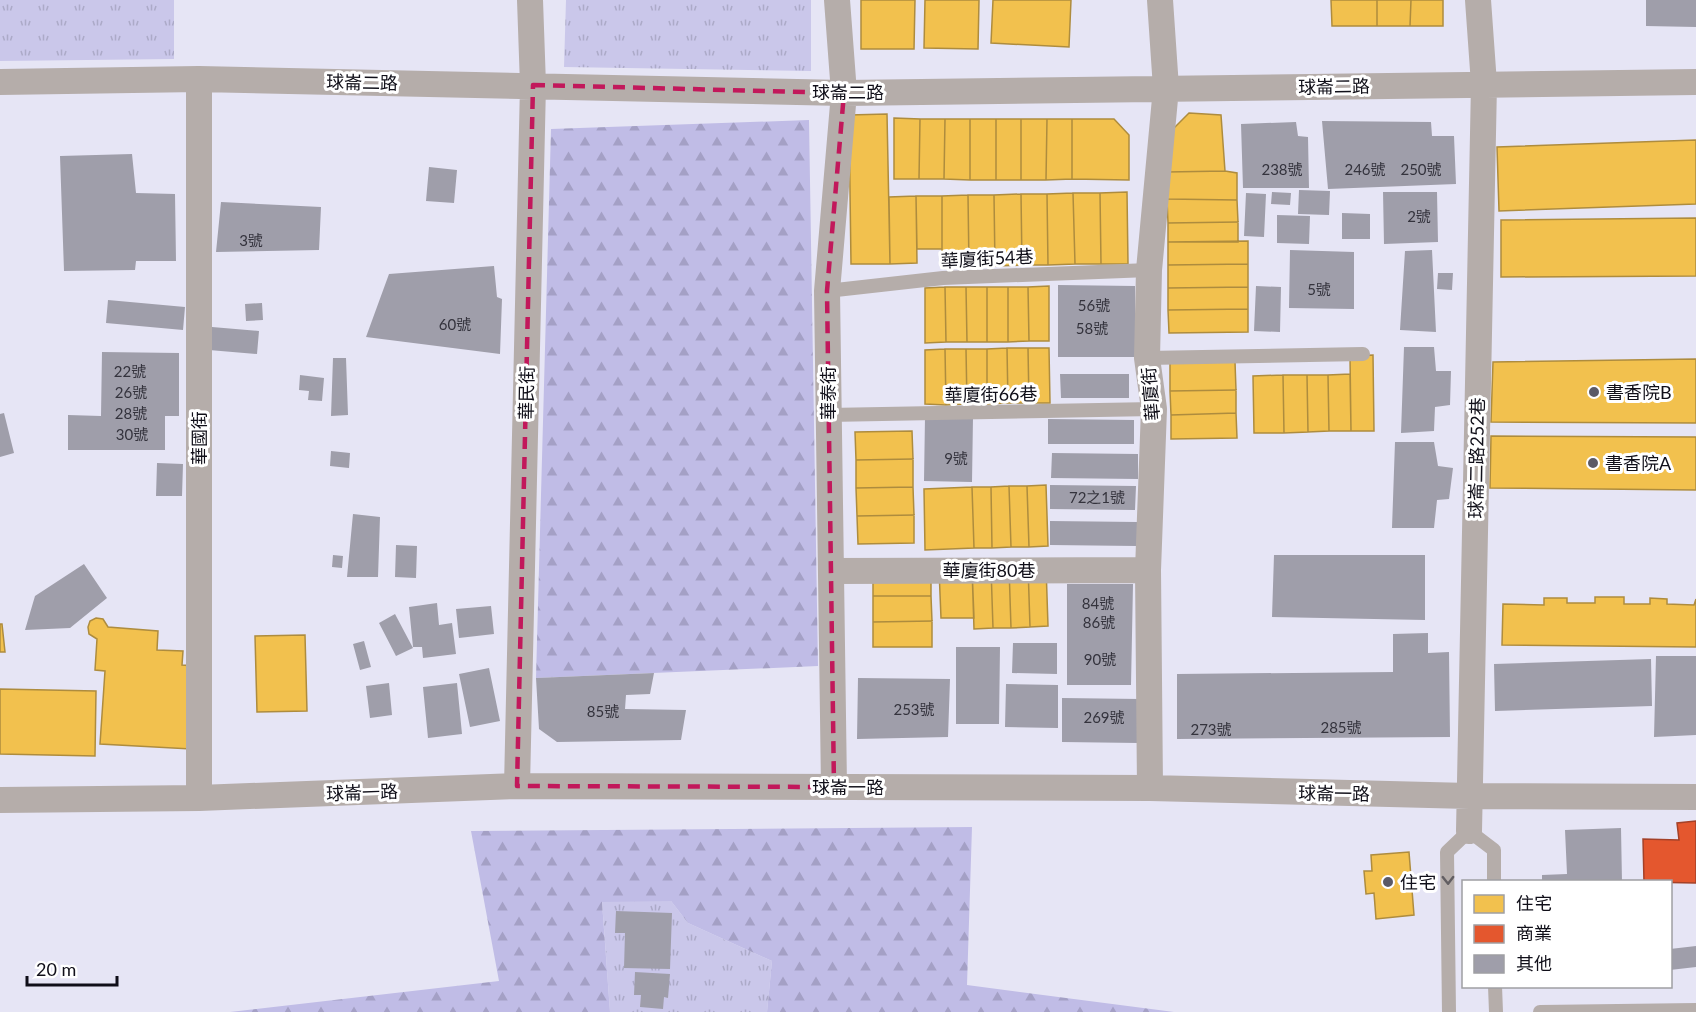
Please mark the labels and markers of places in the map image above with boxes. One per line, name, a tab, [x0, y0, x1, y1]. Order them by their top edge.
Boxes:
place label: 書香院B	[1606, 381, 1672, 403]
marker: 書香院B	[1587, 385, 1601, 399]
place label: 書香院A	[1605, 452, 1672, 474]
marker: 書香院A	[1586, 456, 1600, 470]
place label: 住宅	[1400, 871, 1436, 893]
marker: 住宅	[1381, 875, 1395, 889]

